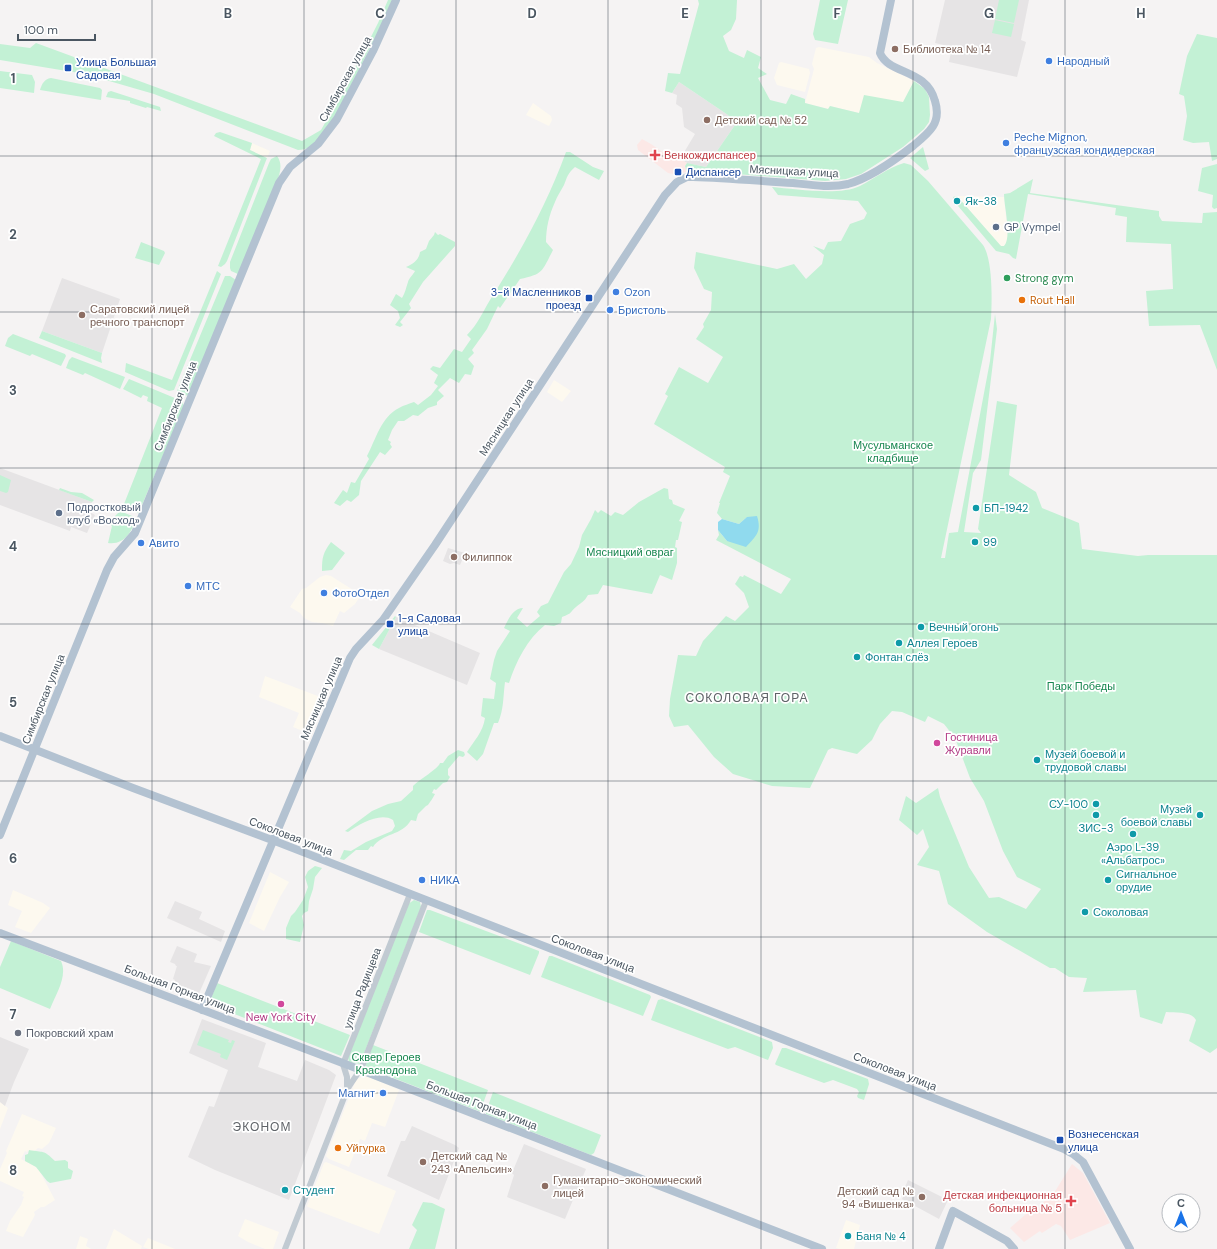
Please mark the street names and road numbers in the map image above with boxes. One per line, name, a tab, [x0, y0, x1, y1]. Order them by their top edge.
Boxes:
street label: Симбирская улица	[316, 33, 375, 124]
street label: Мясницкая улица	[749, 162, 840, 180]
street label: Симбирская улица	[151, 358, 200, 453]
street label: Мясницкая улица	[476, 375, 537, 458]
street label: Симбирская улица	[19, 651, 68, 746]
street label: Мясницкая улица	[297, 653, 345, 742]
street label: Соколовая улица	[247, 814, 336, 859]
street label: Соколовая улица	[549, 931, 638, 976]
street label: улица Радищева	[340, 945, 384, 1031]
street label: Большая Горная улица	[122, 961, 238, 1017]
street label: Соколовая улица	[851, 1049, 940, 1094]
street label: Большая Горная улица	[424, 1077, 540, 1133]

